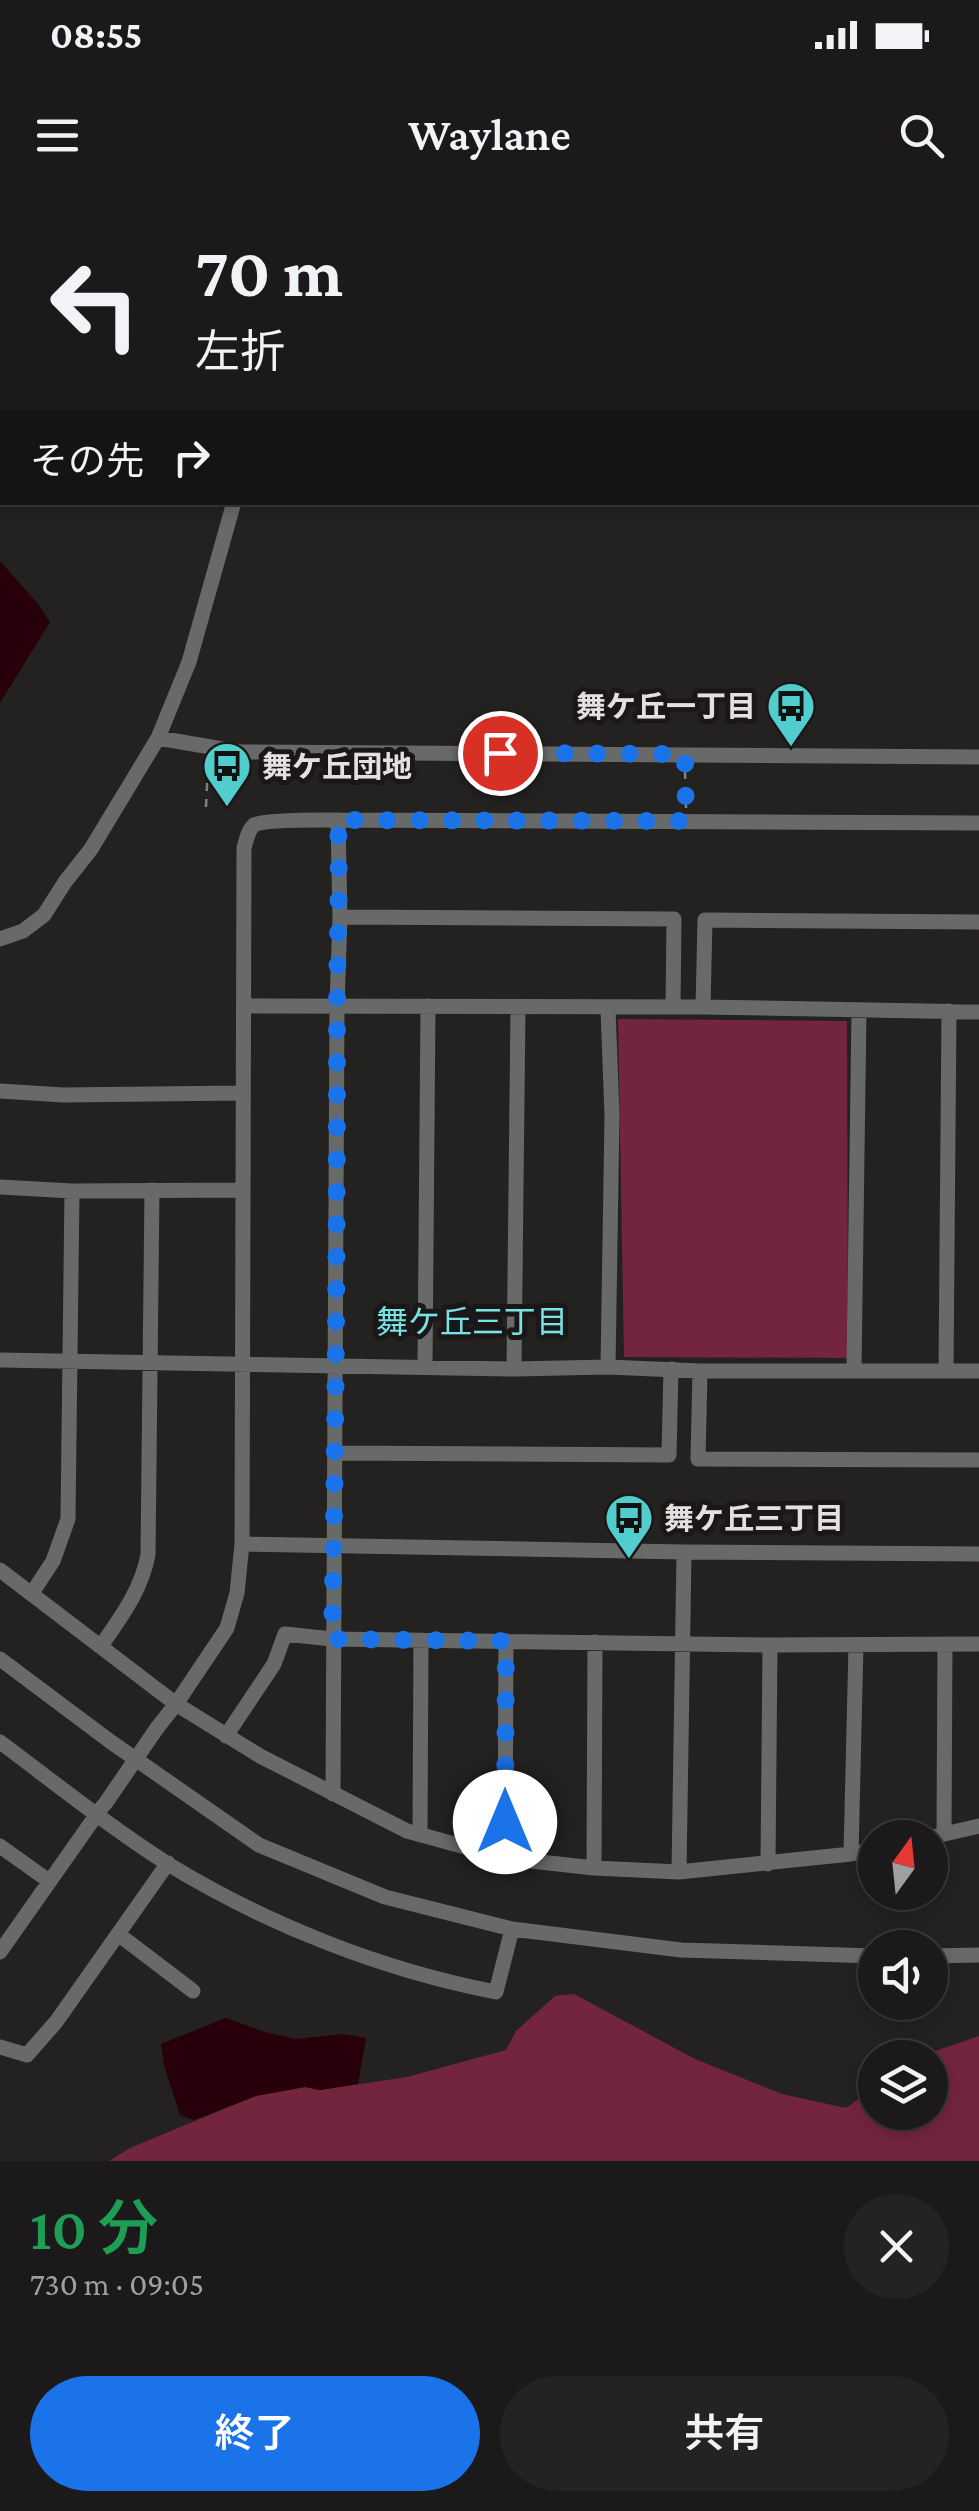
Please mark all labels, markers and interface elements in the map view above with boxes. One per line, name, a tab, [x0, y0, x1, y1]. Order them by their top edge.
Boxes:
text: 08:55	[50, 14, 143, 56]
icon: menu	[30, 108, 85, 163]
icon: search	[894, 108, 949, 163]
text: Waylane	[408, 110, 571, 160]
text: 70 m	[195, 233, 343, 311]
icon: left	[30, 240, 160, 370]
text: 左折	[195, 327, 285, 377]
icon: right	[164, 430, 219, 485]
text: その先	[30, 440, 144, 482]
bus stop icon: 舞ケ丘一丁目	[765, 680, 817, 748]
place label: 舞ケ丘一丁目	[576, 690, 756, 723]
pin	[458, 711, 543, 796]
icon: arrive	[473, 726, 528, 781]
bus stop icon: 舞ケ丘団地	[201, 740, 253, 808]
place label: 舞ケ丘団地	[262, 750, 412, 783]
district label: 舞ケ丘三丁目	[376, 1304, 568, 1340]
bus stop icon: 舞ケ丘三丁目	[603, 1492, 655, 1560]
place label: 舞ケ丘三丁目	[664, 1502, 844, 1535]
position arrow	[453, 1770, 557, 1874]
north arrow	[858, 1820, 948, 1910]
map controls	[858, 1820, 948, 2130]
button: sound	[858, 1930, 948, 2020]
button: layers	[858, 2040, 948, 2130]
button: close	[844, 2194, 949, 2299]
text: 10 分	[30, 2195, 158, 2262]
text: 730 m · 09:05	[30, 2266, 204, 2302]
button: 終了	[30, 2376, 480, 2491]
button: 共有	[500, 2376, 949, 2491]

